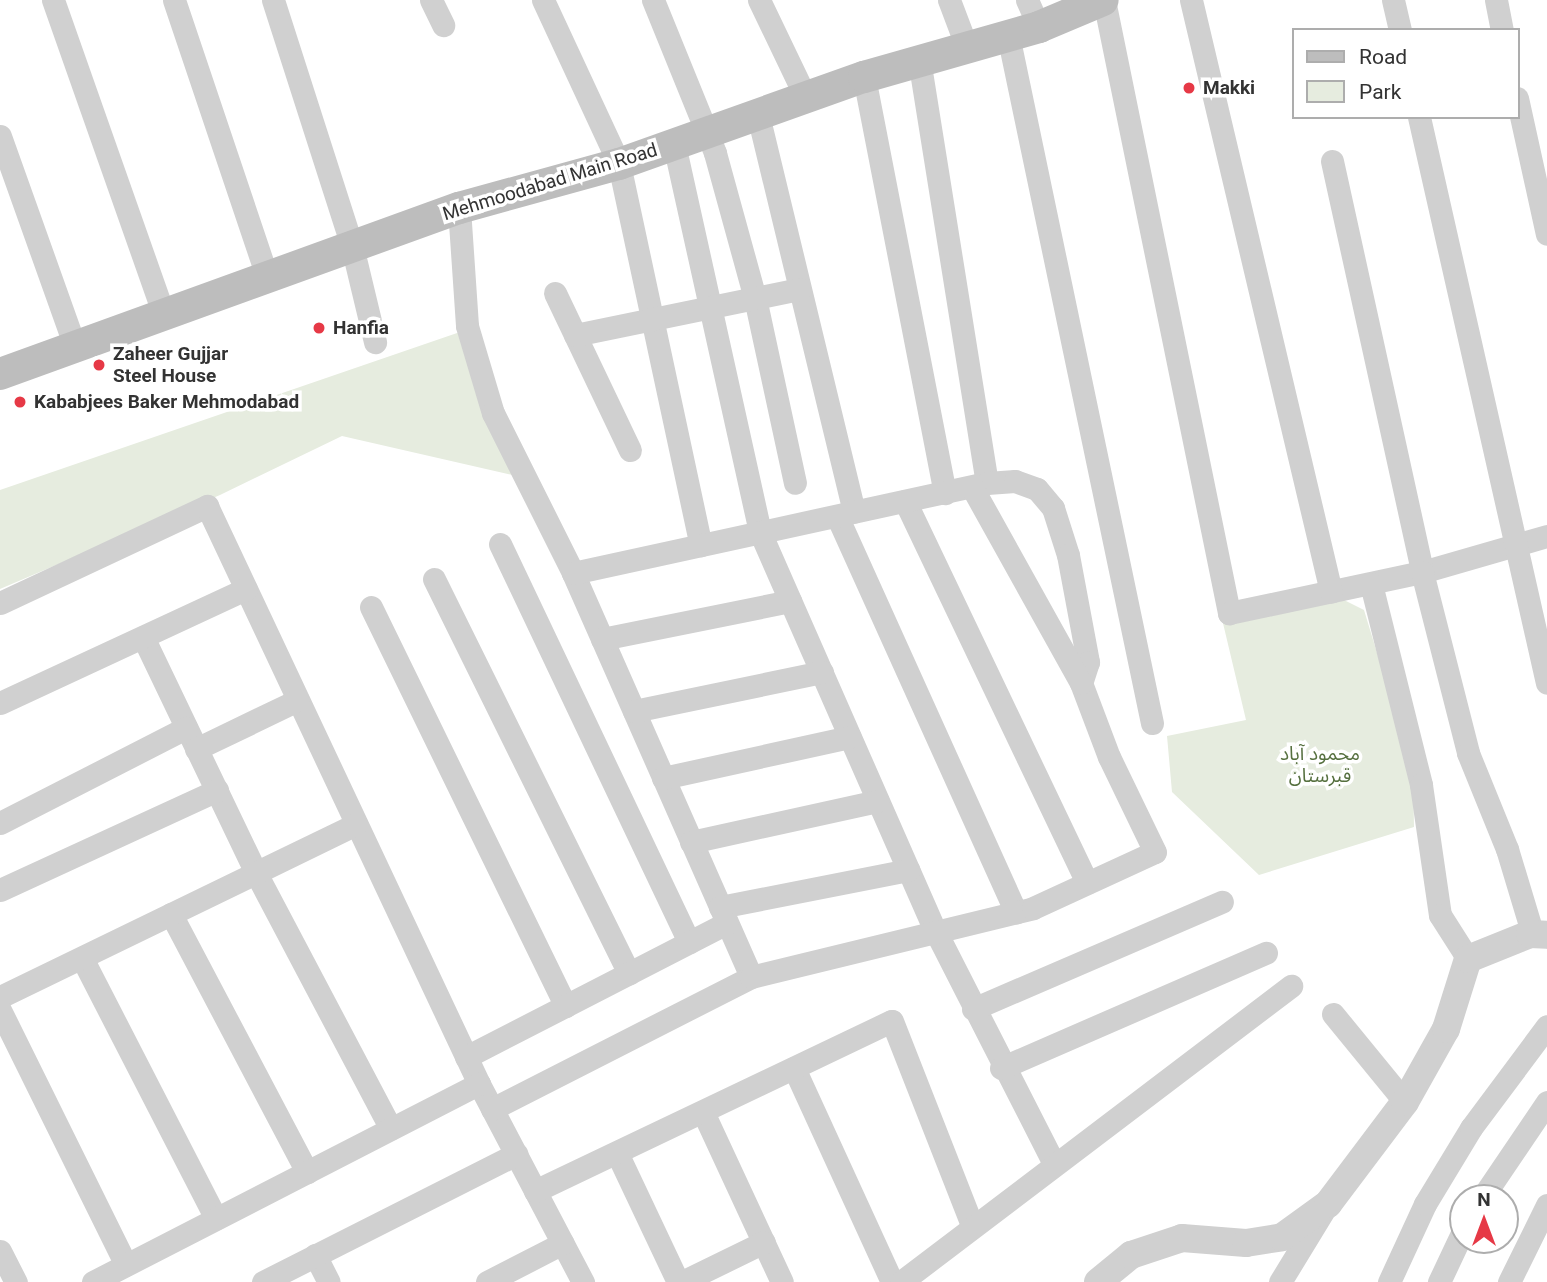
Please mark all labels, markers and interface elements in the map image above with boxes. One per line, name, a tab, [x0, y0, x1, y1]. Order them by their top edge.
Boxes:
legend	[1292, 28, 1519, 119]
text: Road	[1359, 45, 1407, 69]
place label: Makki	[1203, 77, 1255, 99]
marker: Makki	[1181, 80, 1197, 96]
text: Park	[1359, 80, 1401, 104]
street label: Mehmoodabad Main Road	[440, 138, 660, 226]
place label: Hanfia	[333, 317, 389, 339]
marker: Hanfia	[311, 320, 327, 336]
place label: Zaheer Gujjar Steel House	[113, 343, 228, 387]
marker: Zaheer Gujjar Steel House	[91, 357, 107, 373]
place label: Kababjees Baker Mehmodabad	[34, 391, 299, 413]
marker: Kababjees Baker Mehmodabad	[12, 394, 28, 410]
park label: محمود آباد قبرستان	[1280, 743, 1360, 787]
north arrow	[1449, 1184, 1519, 1254]
text: N	[1477, 1188, 1491, 1211]

